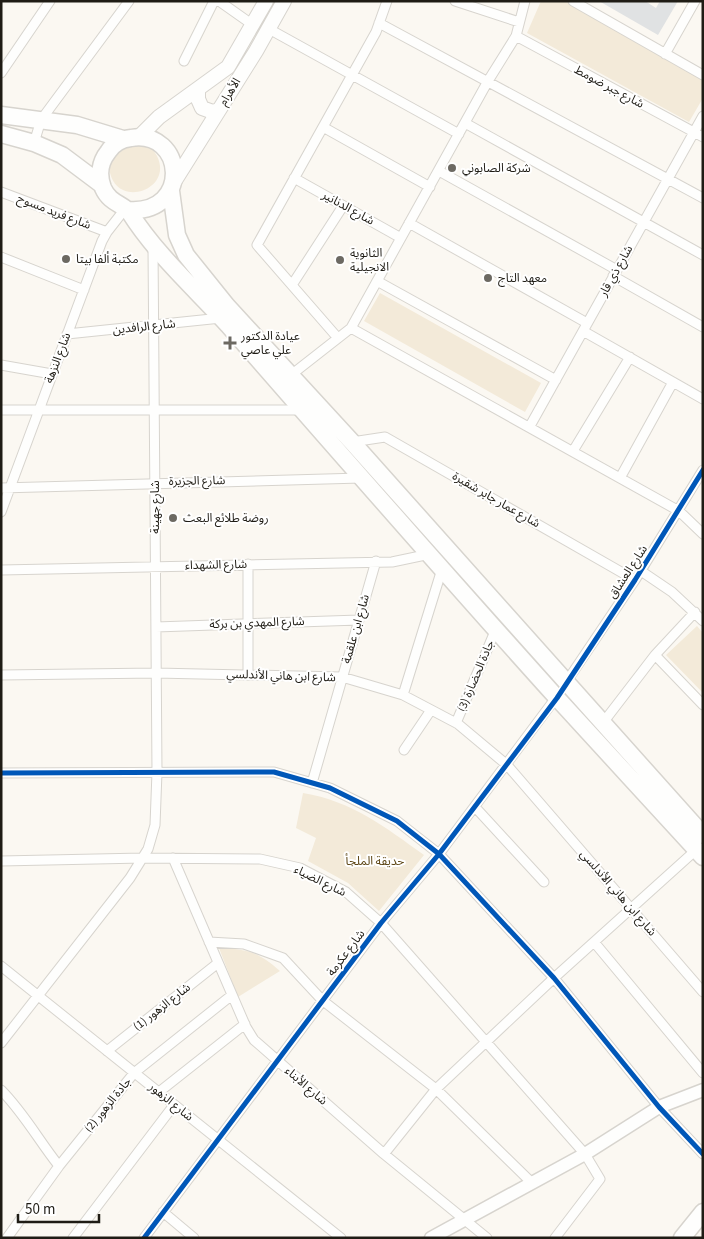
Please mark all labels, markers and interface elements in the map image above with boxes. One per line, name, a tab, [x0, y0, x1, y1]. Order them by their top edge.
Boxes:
street label: شارع جبر ضومط	[571, 61, 647, 113]
street label: الأهرام	[215, 75, 245, 109]
place label: شركة الصابوني	[462, 160, 531, 177]
marker: شركة الصابوني	[446, 162, 458, 174]
street label: شارع الدنانير	[318, 186, 377, 229]
street label: شارع فريد مسوح	[15, 190, 93, 234]
street label: شارع ذي قار	[594, 242, 638, 301]
place label: الثانوية الانجيلية	[350, 245, 389, 276]
place label: مكتبة ألفا بيتا	[76, 251, 139, 268]
marker: مكتبة ألفا بيتا	[60, 253, 72, 265]
marker: الثانوية الانجيلية	[334, 254, 346, 266]
place label: معهد التاج	[498, 270, 547, 287]
marker: معهد التاج	[482, 272, 494, 284]
street label: شارع الرافدين	[112, 315, 176, 339]
place label: عيادة الدكتور علي عاصي	[240, 328, 300, 359]
street label: شارع النزهة	[41, 330, 75, 386]
marker: عيادة الدكتور علي عاصي	[223, 336, 237, 350]
street label: شارع عمار جابر شقيرة	[449, 468, 543, 532]
street label: شارع الجزيرة	[169, 472, 225, 490]
street label: شارع جهينة	[147, 480, 164, 534]
place label: روضة طلائع البعث	[183, 510, 269, 527]
marker: روضة طلائع البعث	[167, 512, 179, 524]
street label: شارع العشاق	[604, 542, 652, 602]
street label: شارع الشهداء	[185, 556, 247, 574]
street label: شارع ابن علقمة	[338, 592, 374, 666]
street label: شارع المهدي بن بركة	[209, 613, 305, 634]
street label: جادة الحضارة (3)	[453, 637, 499, 715]
street label: شارع ابن هاني الأندلسي	[226, 666, 336, 687]
street label: شارع ابن هاني الأندلسي	[575, 846, 660, 940]
park label: حديقة الملجأ	[345, 853, 404, 870]
street label: شارع الضياء	[291, 861, 349, 901]
street label: شارع عكرمة	[323, 926, 369, 980]
street label: شارع الزهور (1)	[130, 979, 194, 1035]
street label: شارع الأبناء	[281, 1063, 331, 1109]
street label: جادة الزهور (2)	[80, 1074, 136, 1136]
street label: شارع الزهور	[144, 1078, 197, 1125]
scale bar	[18, 1192, 99, 1224]
text: 50 m	[25, 1199, 55, 1220]

